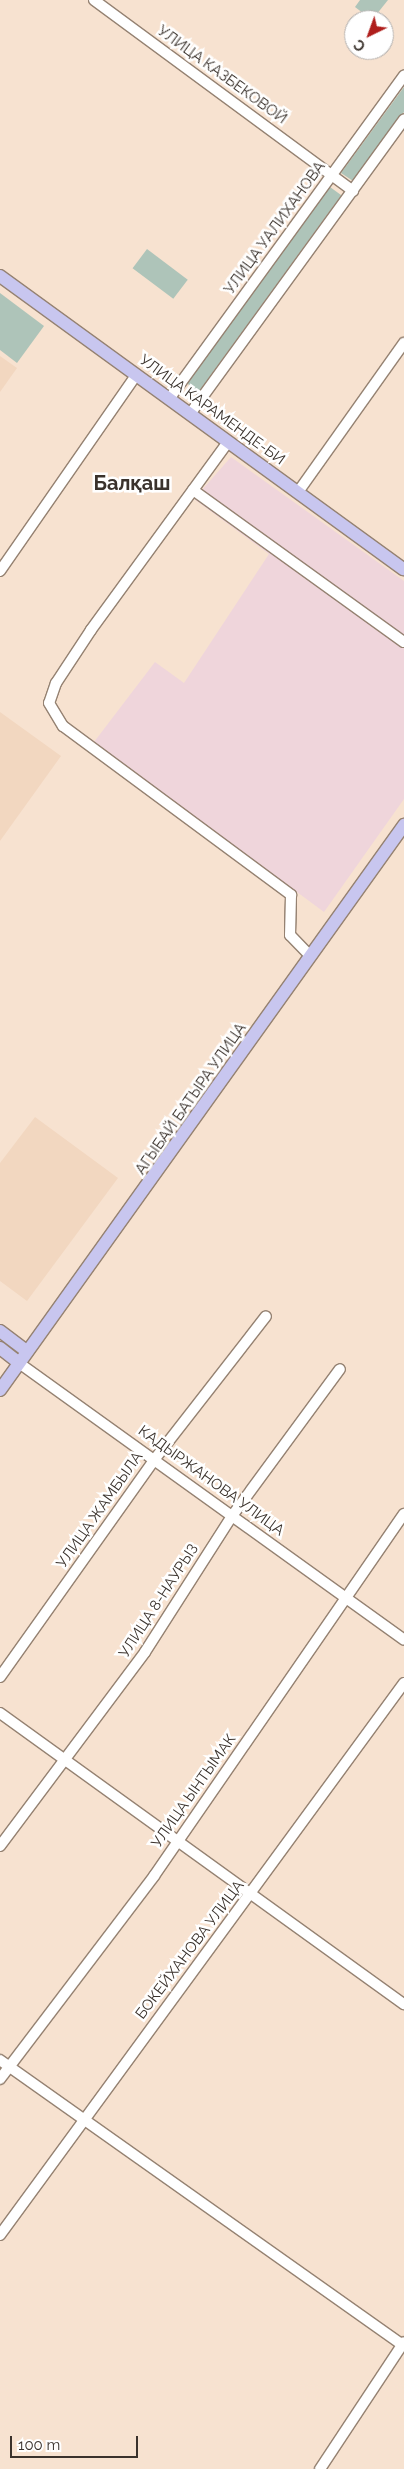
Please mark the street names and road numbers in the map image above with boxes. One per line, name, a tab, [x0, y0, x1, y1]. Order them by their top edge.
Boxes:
street label: УЛИЦА КАЗБЕКОВОЙ	[154, 22, 290, 128]
street label: УЛИЦА УАЛИХАНОВА	[221, 158, 329, 298]
street label: УЛИЦА КАРАМЕНДЕ-БИ	[135, 351, 289, 469]
street label: АГЫБАЙ БАТЫРА УЛИЦА	[132, 1020, 250, 1178]
street label: КАДЫРЖАНОВА УЛИЦА	[134, 1422, 288, 1540]
street label: УЛИЦА ЖАМБЫЛА	[53, 1448, 147, 1572]
street label: УЛИЦА 8-НАУРЫЗ	[115, 1541, 203, 1661]
street label: УЛИЦА ЫНТЫМАК	[148, 1731, 240, 1851]
street label: БОКЕЙХАНОВА УЛИЦА	[132, 1877, 248, 2023]

